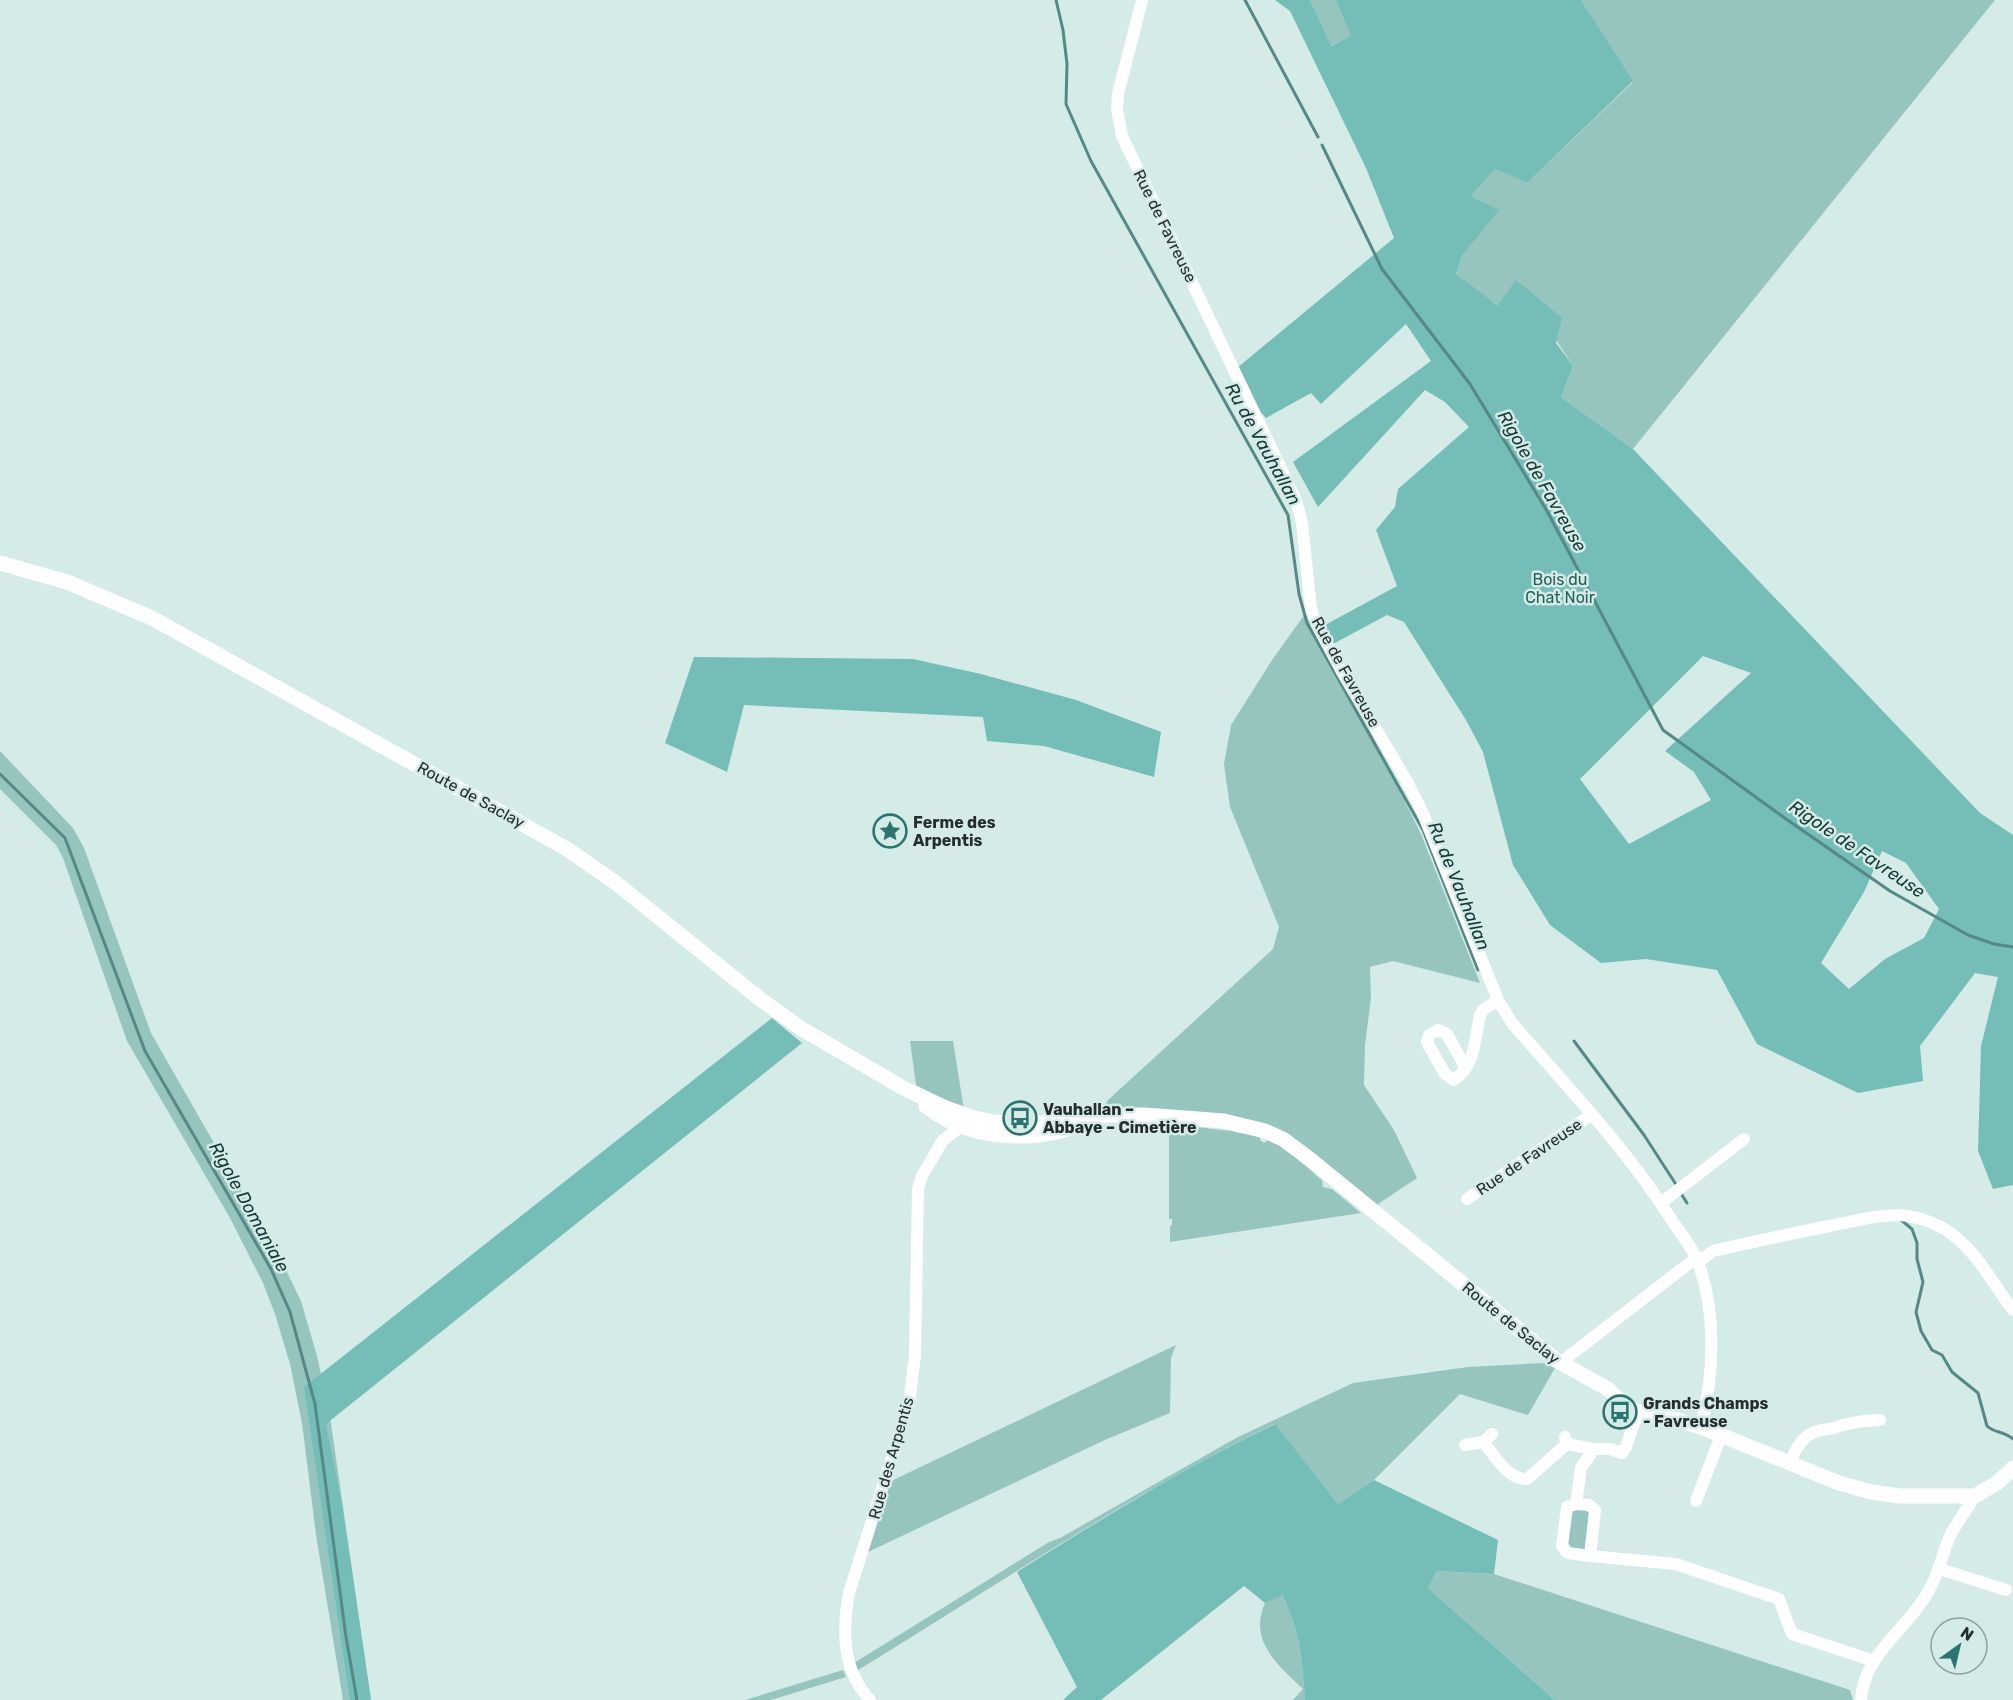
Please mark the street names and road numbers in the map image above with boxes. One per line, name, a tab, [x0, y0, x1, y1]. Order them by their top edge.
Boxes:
street label: Rue de Favreuse	[1129, 166, 1201, 286]
street label: Rue de Favreuse	[1308, 613, 1384, 731]
street label: Route de Saclay	[414, 758, 528, 832]
street label: Rue de Favreuse	[1473, 1115, 1586, 1199]
street label: Route de Saclay	[1459, 1278, 1564, 1368]
street label: Rue des Arpentis	[864, 1395, 918, 1521]

